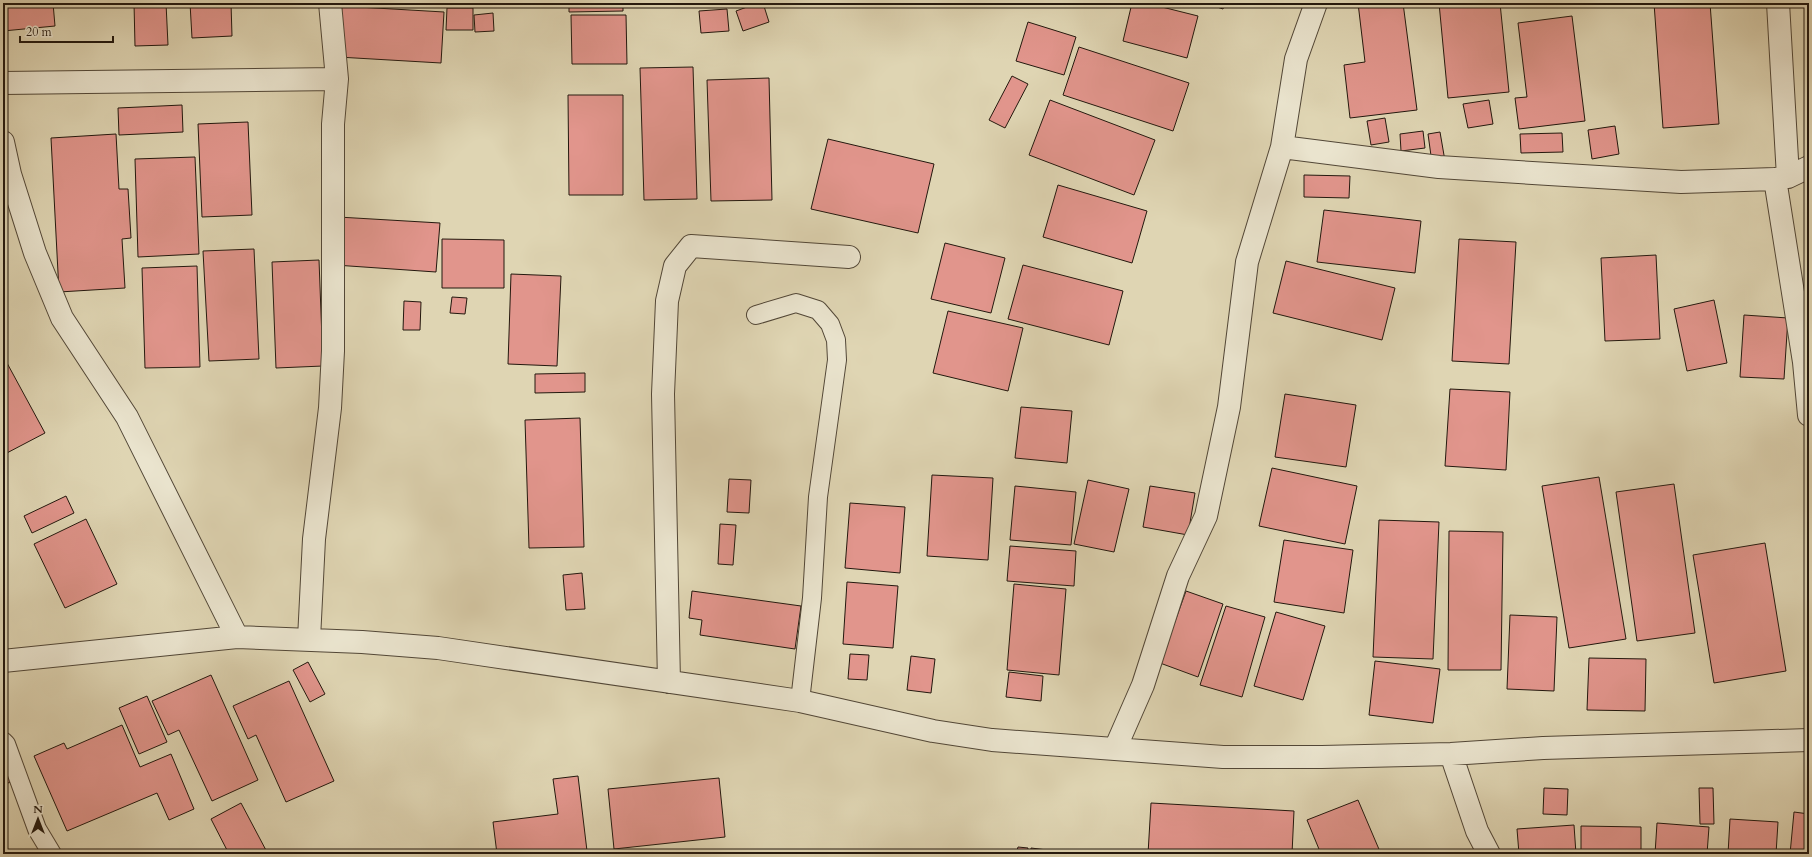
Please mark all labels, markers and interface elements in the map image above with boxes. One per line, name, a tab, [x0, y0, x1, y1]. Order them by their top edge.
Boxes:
scale bar	[20, 18, 113, 44]
text: 20 m	[26, 24, 53, 40]
north arrow	[18, 799, 58, 839]
text: N	[33, 802, 43, 817]

